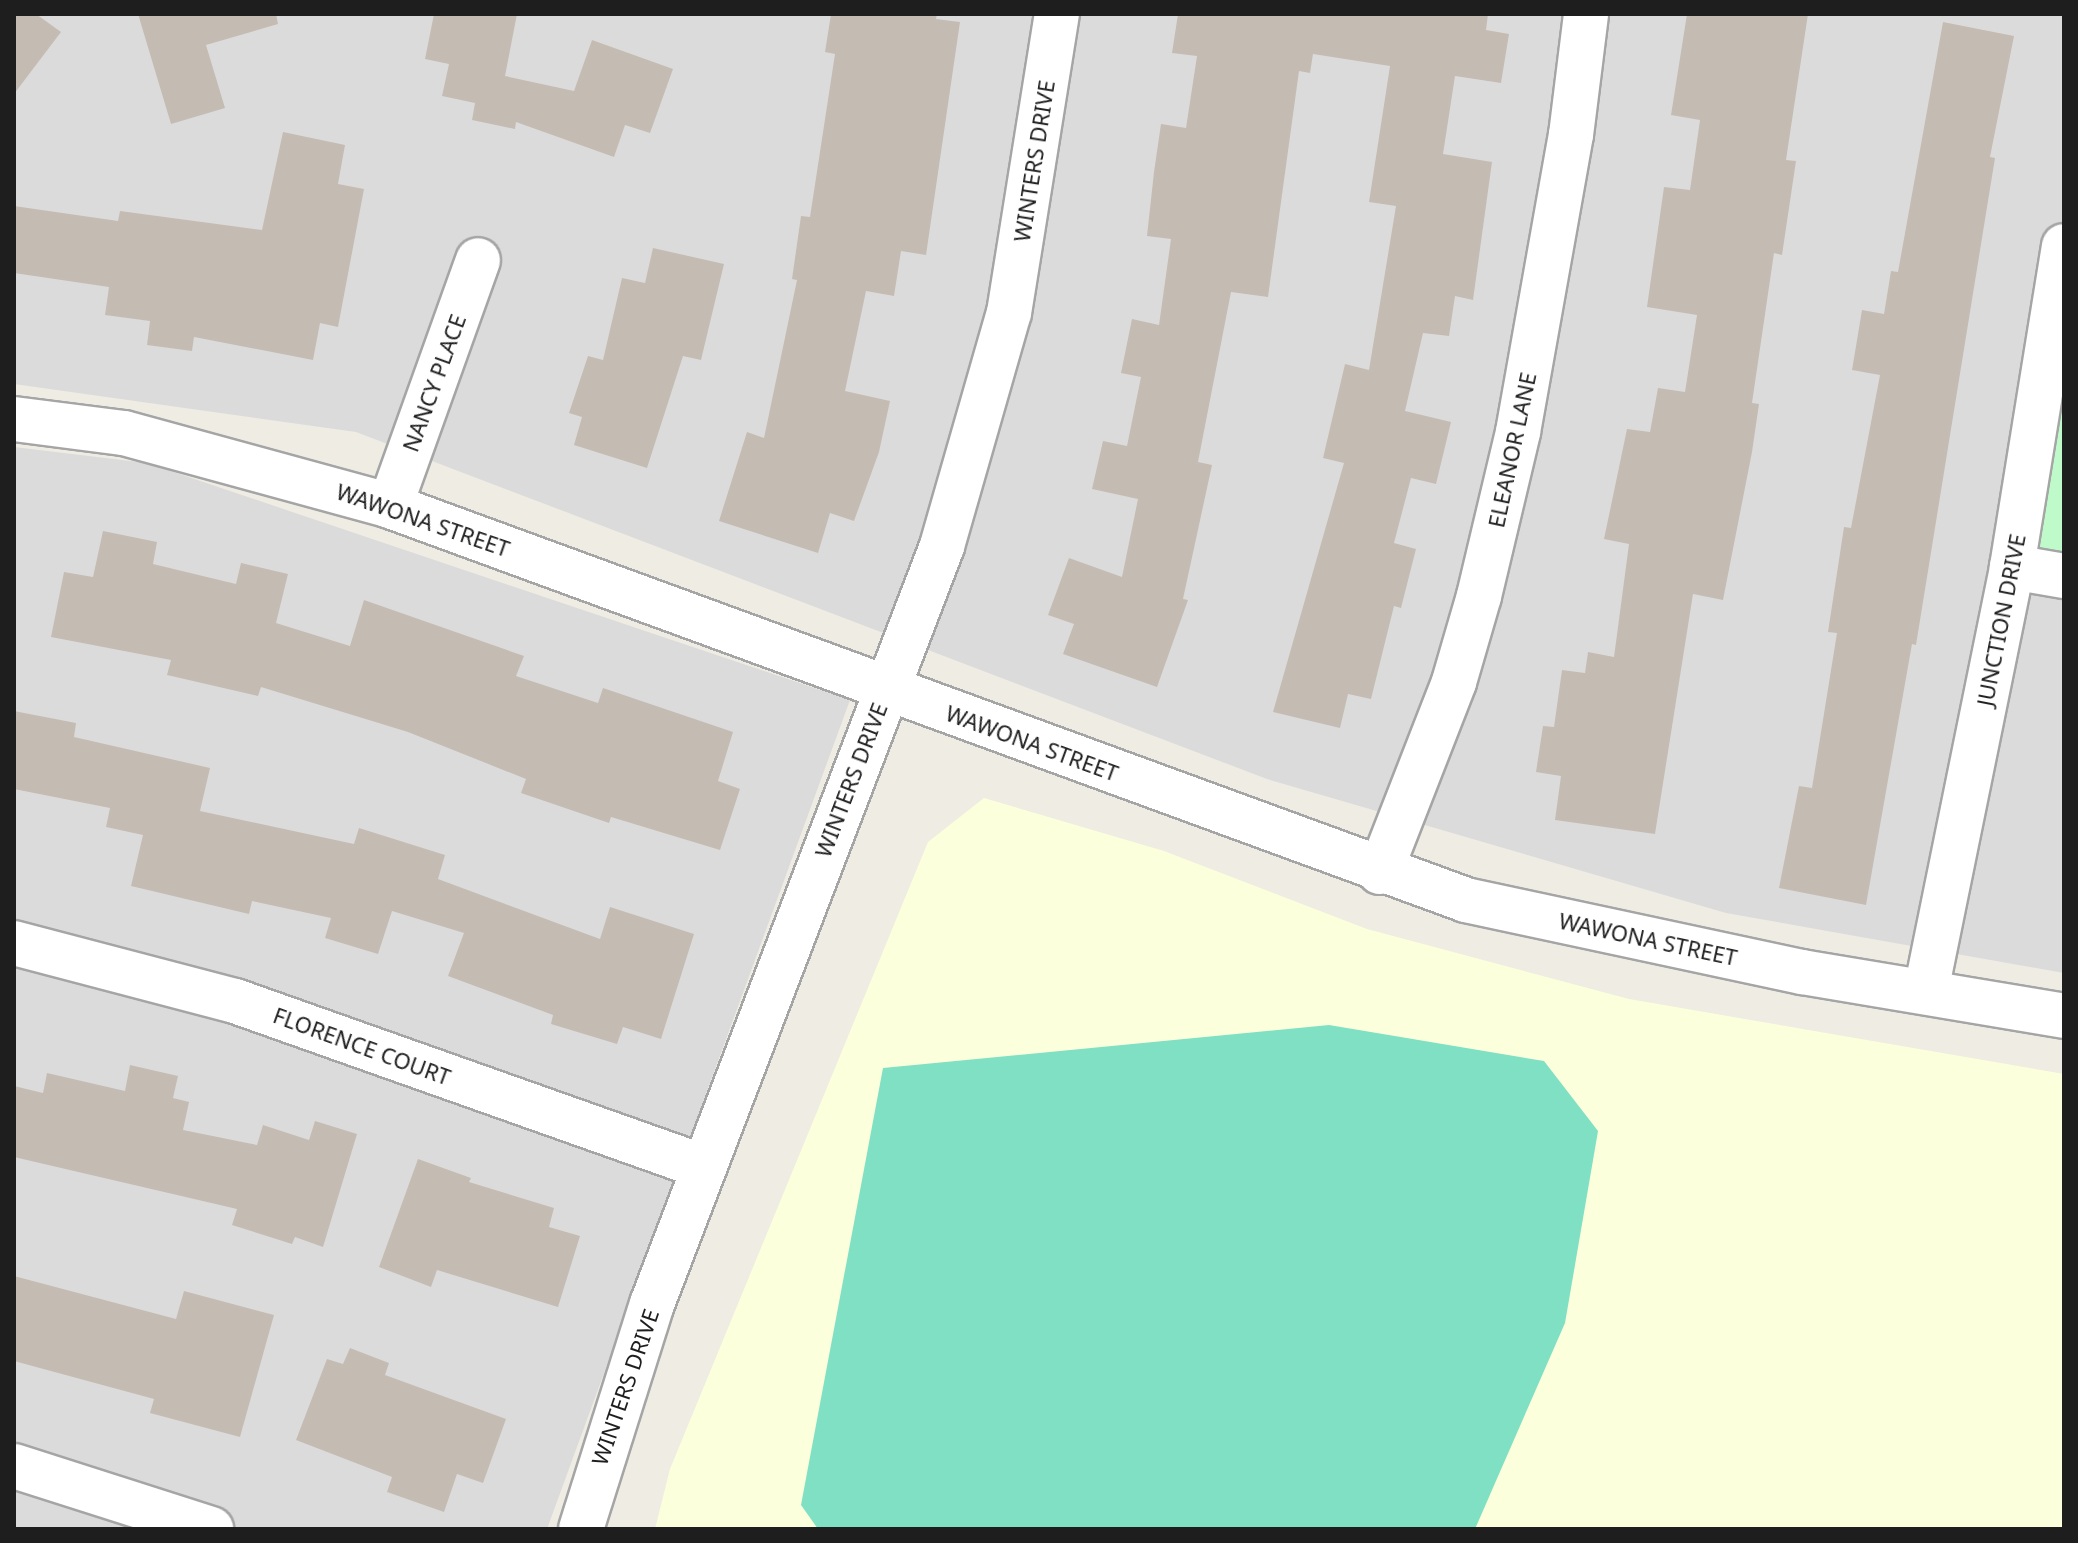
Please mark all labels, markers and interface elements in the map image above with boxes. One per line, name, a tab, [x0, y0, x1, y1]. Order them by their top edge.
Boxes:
street label: WINTERS DRIVE	[1008, 78, 1060, 244]
street label: NANCY PLACE	[397, 311, 471, 455]
street label: ELEANOR LANE	[1483, 370, 1541, 530]
street label: WAWONA STREET	[333, 478, 513, 562]
street label: JUNCTION DRIVE	[1971, 532, 2031, 708]
street label: WINTERS DRIVE	[809, 699, 893, 861]
street label: WAWONA STREET	[942, 700, 1122, 786]
street label: WAWONA STREET	[1557, 907, 1739, 971]
street label: FLORENCE COURT	[270, 1002, 454, 1090]
street label: WINTERS DRIVE	[586, 1306, 664, 1468]

